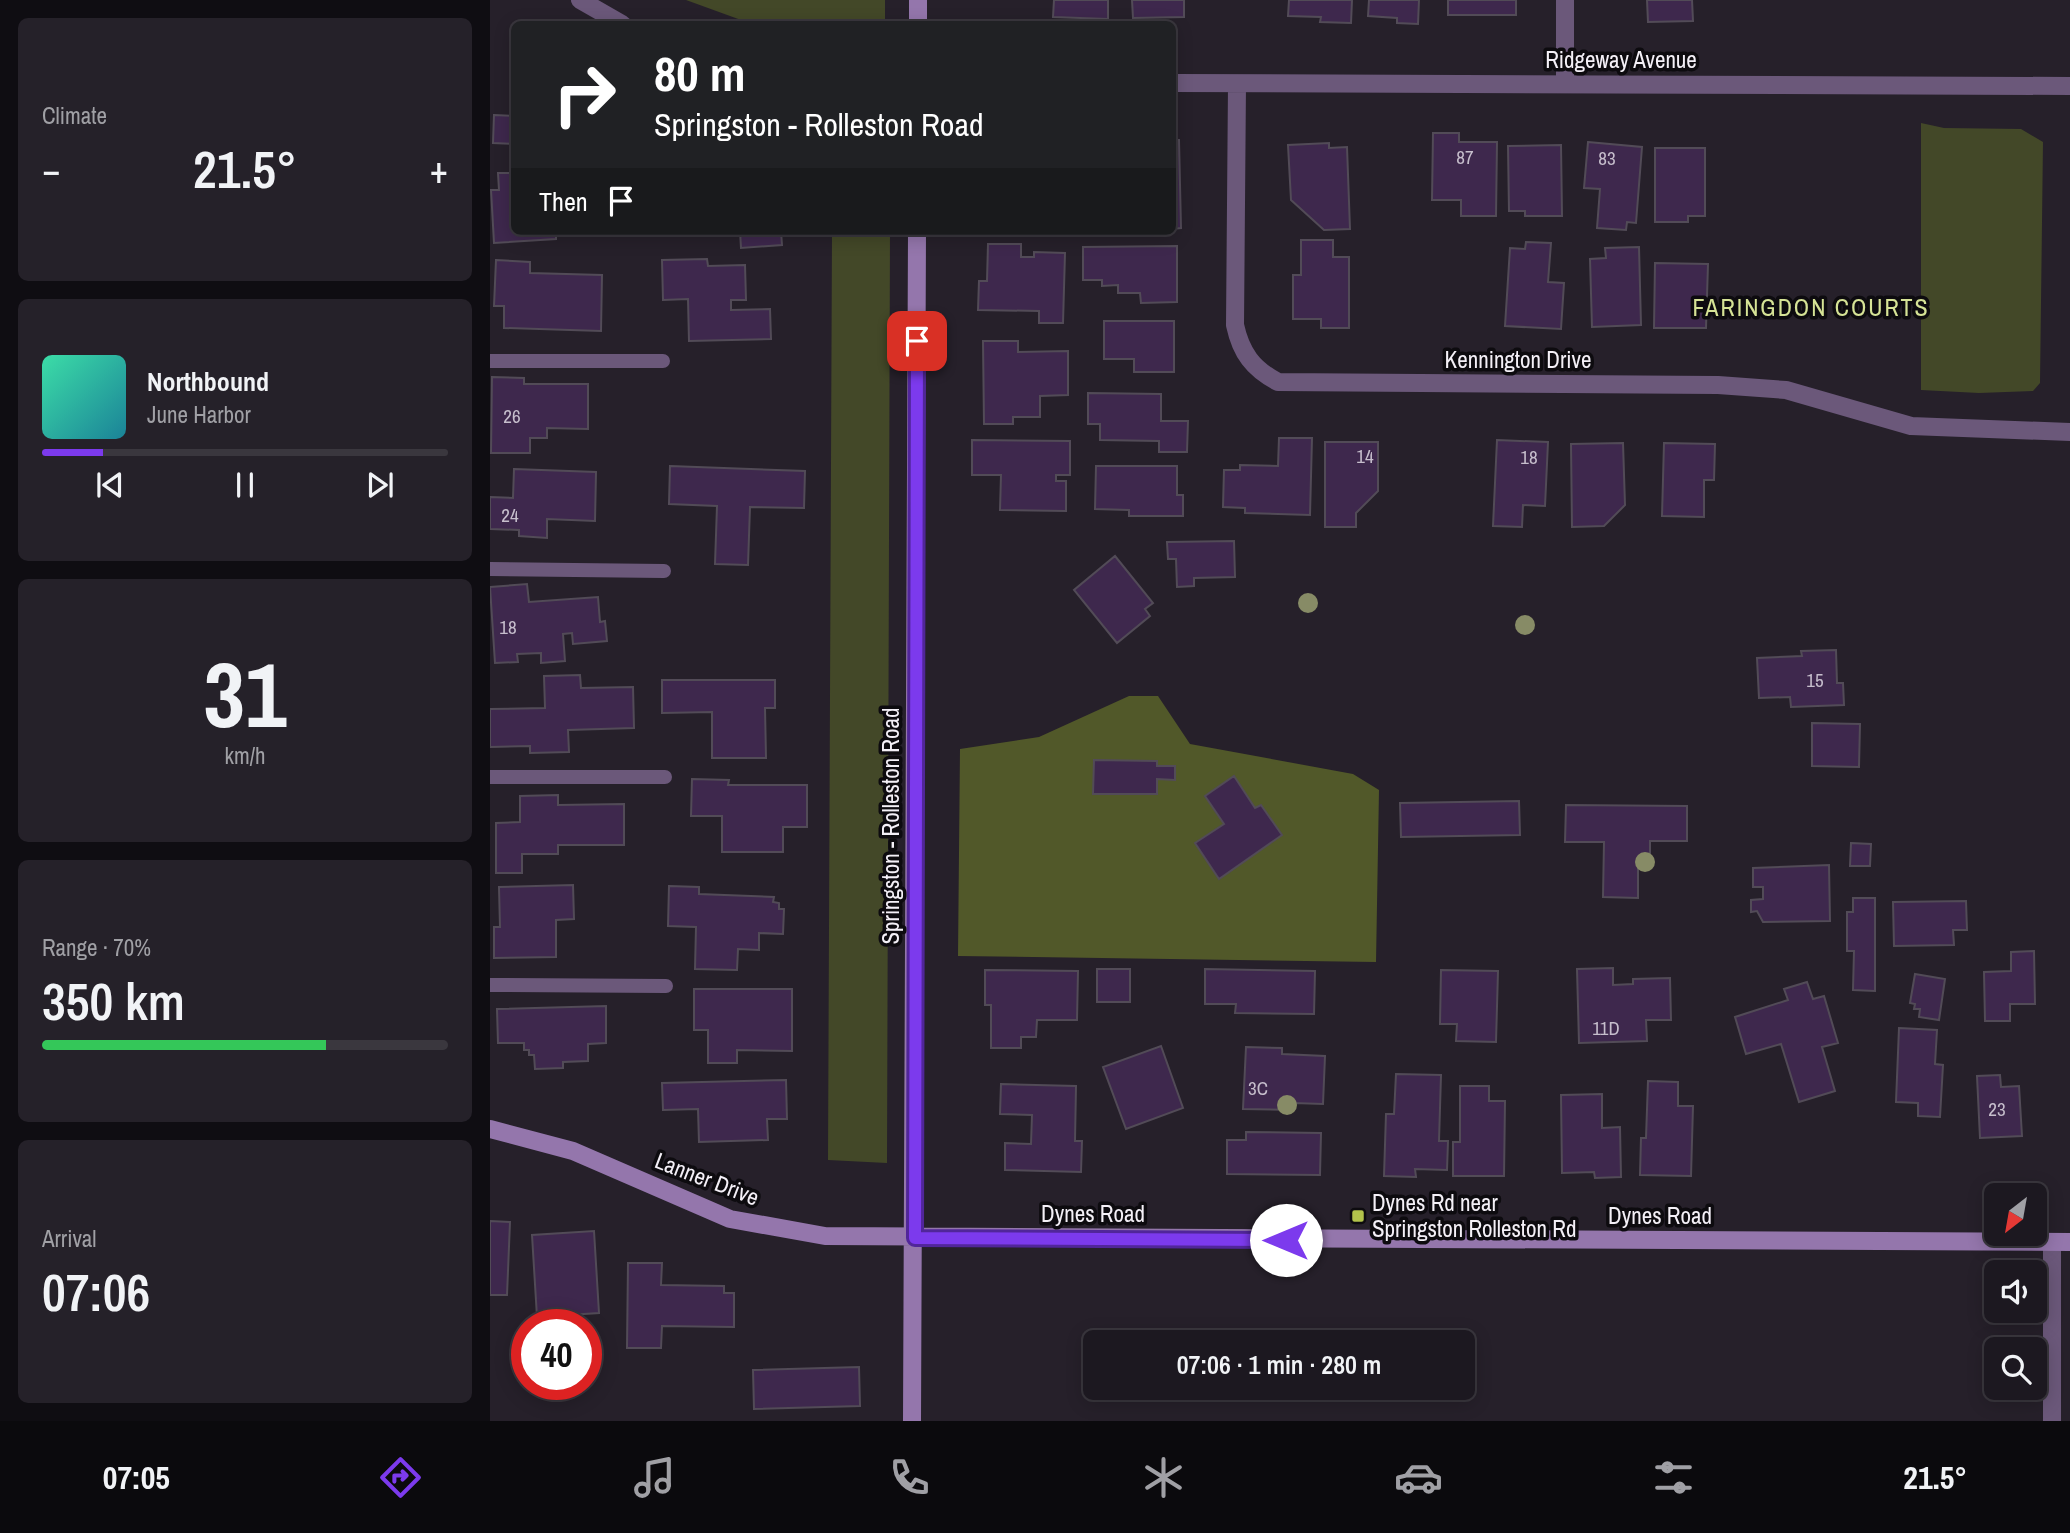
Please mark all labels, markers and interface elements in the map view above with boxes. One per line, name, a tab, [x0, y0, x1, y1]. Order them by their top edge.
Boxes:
text: 80 m	[654, 40, 746, 106]
street label: Ridgeway Avenue	[1545, 44, 1697, 75]
icon: right	[539, 49, 630, 140]
text: Climate	[42, 100, 107, 131]
text: Springston - Rolleston Road	[654, 103, 984, 146]
text: 21.5°	[193, 134, 297, 204]
text: −	[42, 144, 60, 195]
text: +	[430, 144, 448, 195]
house number: 87	[1456, 144, 1474, 170]
house number: 83	[1598, 145, 1616, 171]
icon: arrive	[602, 182, 640, 220]
text: Then	[539, 184, 588, 219]
district label: FARINGDON COURTS	[1692, 291, 1930, 323]
pin	[887, 311, 947, 371]
icon: arrive	[898, 322, 936, 360]
street label: Kennington Drive	[1445, 344, 1591, 375]
text: Northbound	[147, 364, 269, 399]
text: June Harbor	[147, 399, 251, 430]
house number: 26	[503, 403, 521, 429]
house number: 14	[1356, 443, 1374, 469]
house number: 18	[1520, 444, 1538, 470]
icon: previous	[91, 466, 129, 504]
icon: pause	[226, 466, 264, 504]
icon: next	[361, 466, 399, 504]
house number: 24	[501, 502, 519, 528]
house number: 18	[499, 614, 517, 640]
text: 31	[204, 633, 287, 755]
house number: 15	[1806, 667, 1824, 693]
street label: Springston - Rolleston Road	[875, 708, 906, 944]
text: km/h	[225, 740, 265, 771]
text: Range · 70%	[42, 932, 151, 963]
text: 350 km	[42, 966, 185, 1036]
house number: 11D	[1592, 1015, 1620, 1041]
house number: 3C	[1248, 1075, 1268, 1101]
house number: 23	[1988, 1096, 2006, 1122]
street label: Lanner Drive	[651, 1145, 764, 1213]
north arrow	[1984, 1183, 2048, 1246]
map controls	[1984, 1183, 2047, 1400]
place label: Dynes Rd near Springston Rolleston Rd	[1372, 1187, 1576, 1244]
street label: Dynes Road	[1041, 1198, 1145, 1229]
street label: Dynes Road	[1608, 1200, 1712, 1231]
position arrow	[1249, 1203, 1323, 1277]
marker: Dynes Rd near Springston Rolleston Rd	[1350, 1208, 1366, 1224]
text: Arrival	[42, 1223, 97, 1254]
text: 07:06	[42, 1257, 150, 1327]
button: sound	[1984, 1260, 2047, 1323]
speed limit sign: 40	[511, 1309, 602, 1400]
button: search	[1984, 1337, 2047, 1400]
text: 07:06 · 1 min · 280 m	[1177, 1347, 1381, 1382]
icon: directions	[376, 1453, 425, 1502]
icon: music	[630, 1453, 679, 1502]
icon: phone	[885, 1453, 934, 1502]
icon: climate	[1139, 1453, 1188, 1502]
icon: car	[1394, 1453, 1443, 1502]
icon: filters	[1649, 1453, 1698, 1502]
text: 07:05	[103, 1456, 170, 1499]
text: 21.5°	[1903, 1456, 1967, 1499]

